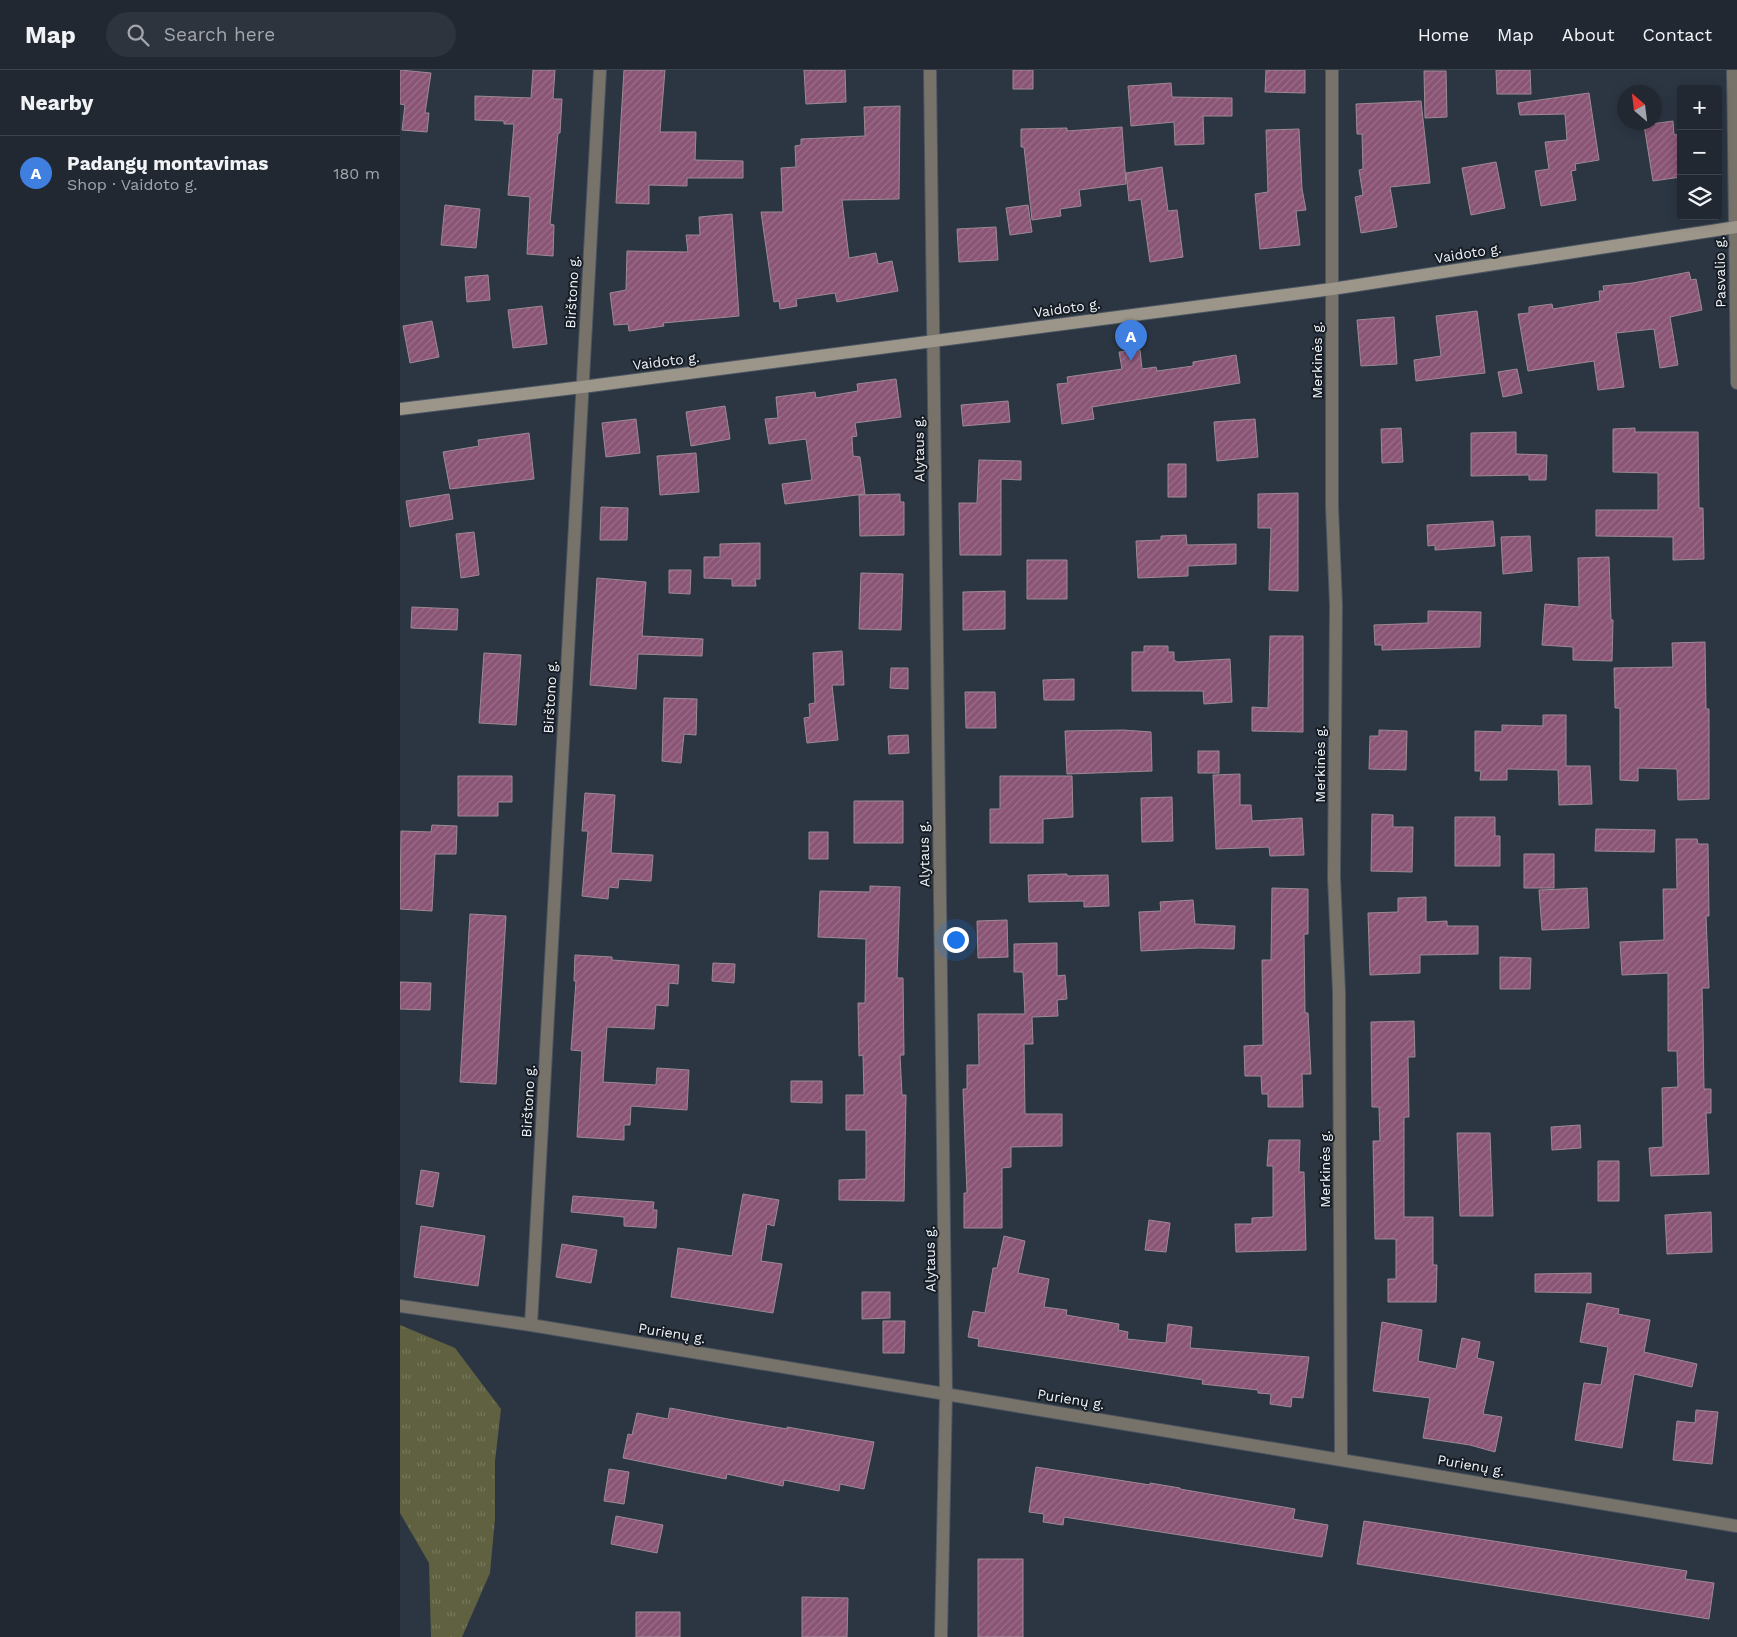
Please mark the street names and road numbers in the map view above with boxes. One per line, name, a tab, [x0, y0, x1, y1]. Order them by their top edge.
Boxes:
street label: Pasvalio g.	[1711, 236, 1729, 308]
street label: Vaidoto g.	[1434, 240, 1502, 266]
street label: Birštono g.	[562, 255, 582, 329]
street label: Vaidoto g.	[1033, 295, 1101, 321]
street label: Merkinės g.	[1309, 321, 1325, 399]
street label: Vaidoto g.	[632, 349, 700, 373]
street label: Alytaus g.	[910, 416, 928, 482]
street label: Birštono g.	[540, 660, 560, 734]
street label: Merkinės g.	[1312, 725, 1328, 803]
street label: Alytaus g.	[915, 821, 933, 887]
street label: Birštono g.	[518, 1064, 538, 1138]
street label: Merkinės g.	[1317, 1130, 1333, 1208]
street label: Alytaus g.	[921, 1226, 939, 1292]
street label: Purienų g.	[637, 1320, 707, 1346]
street label: Purienų g.	[1036, 1386, 1106, 1412]
street label: Purienų g.	[1436, 1451, 1506, 1479]

